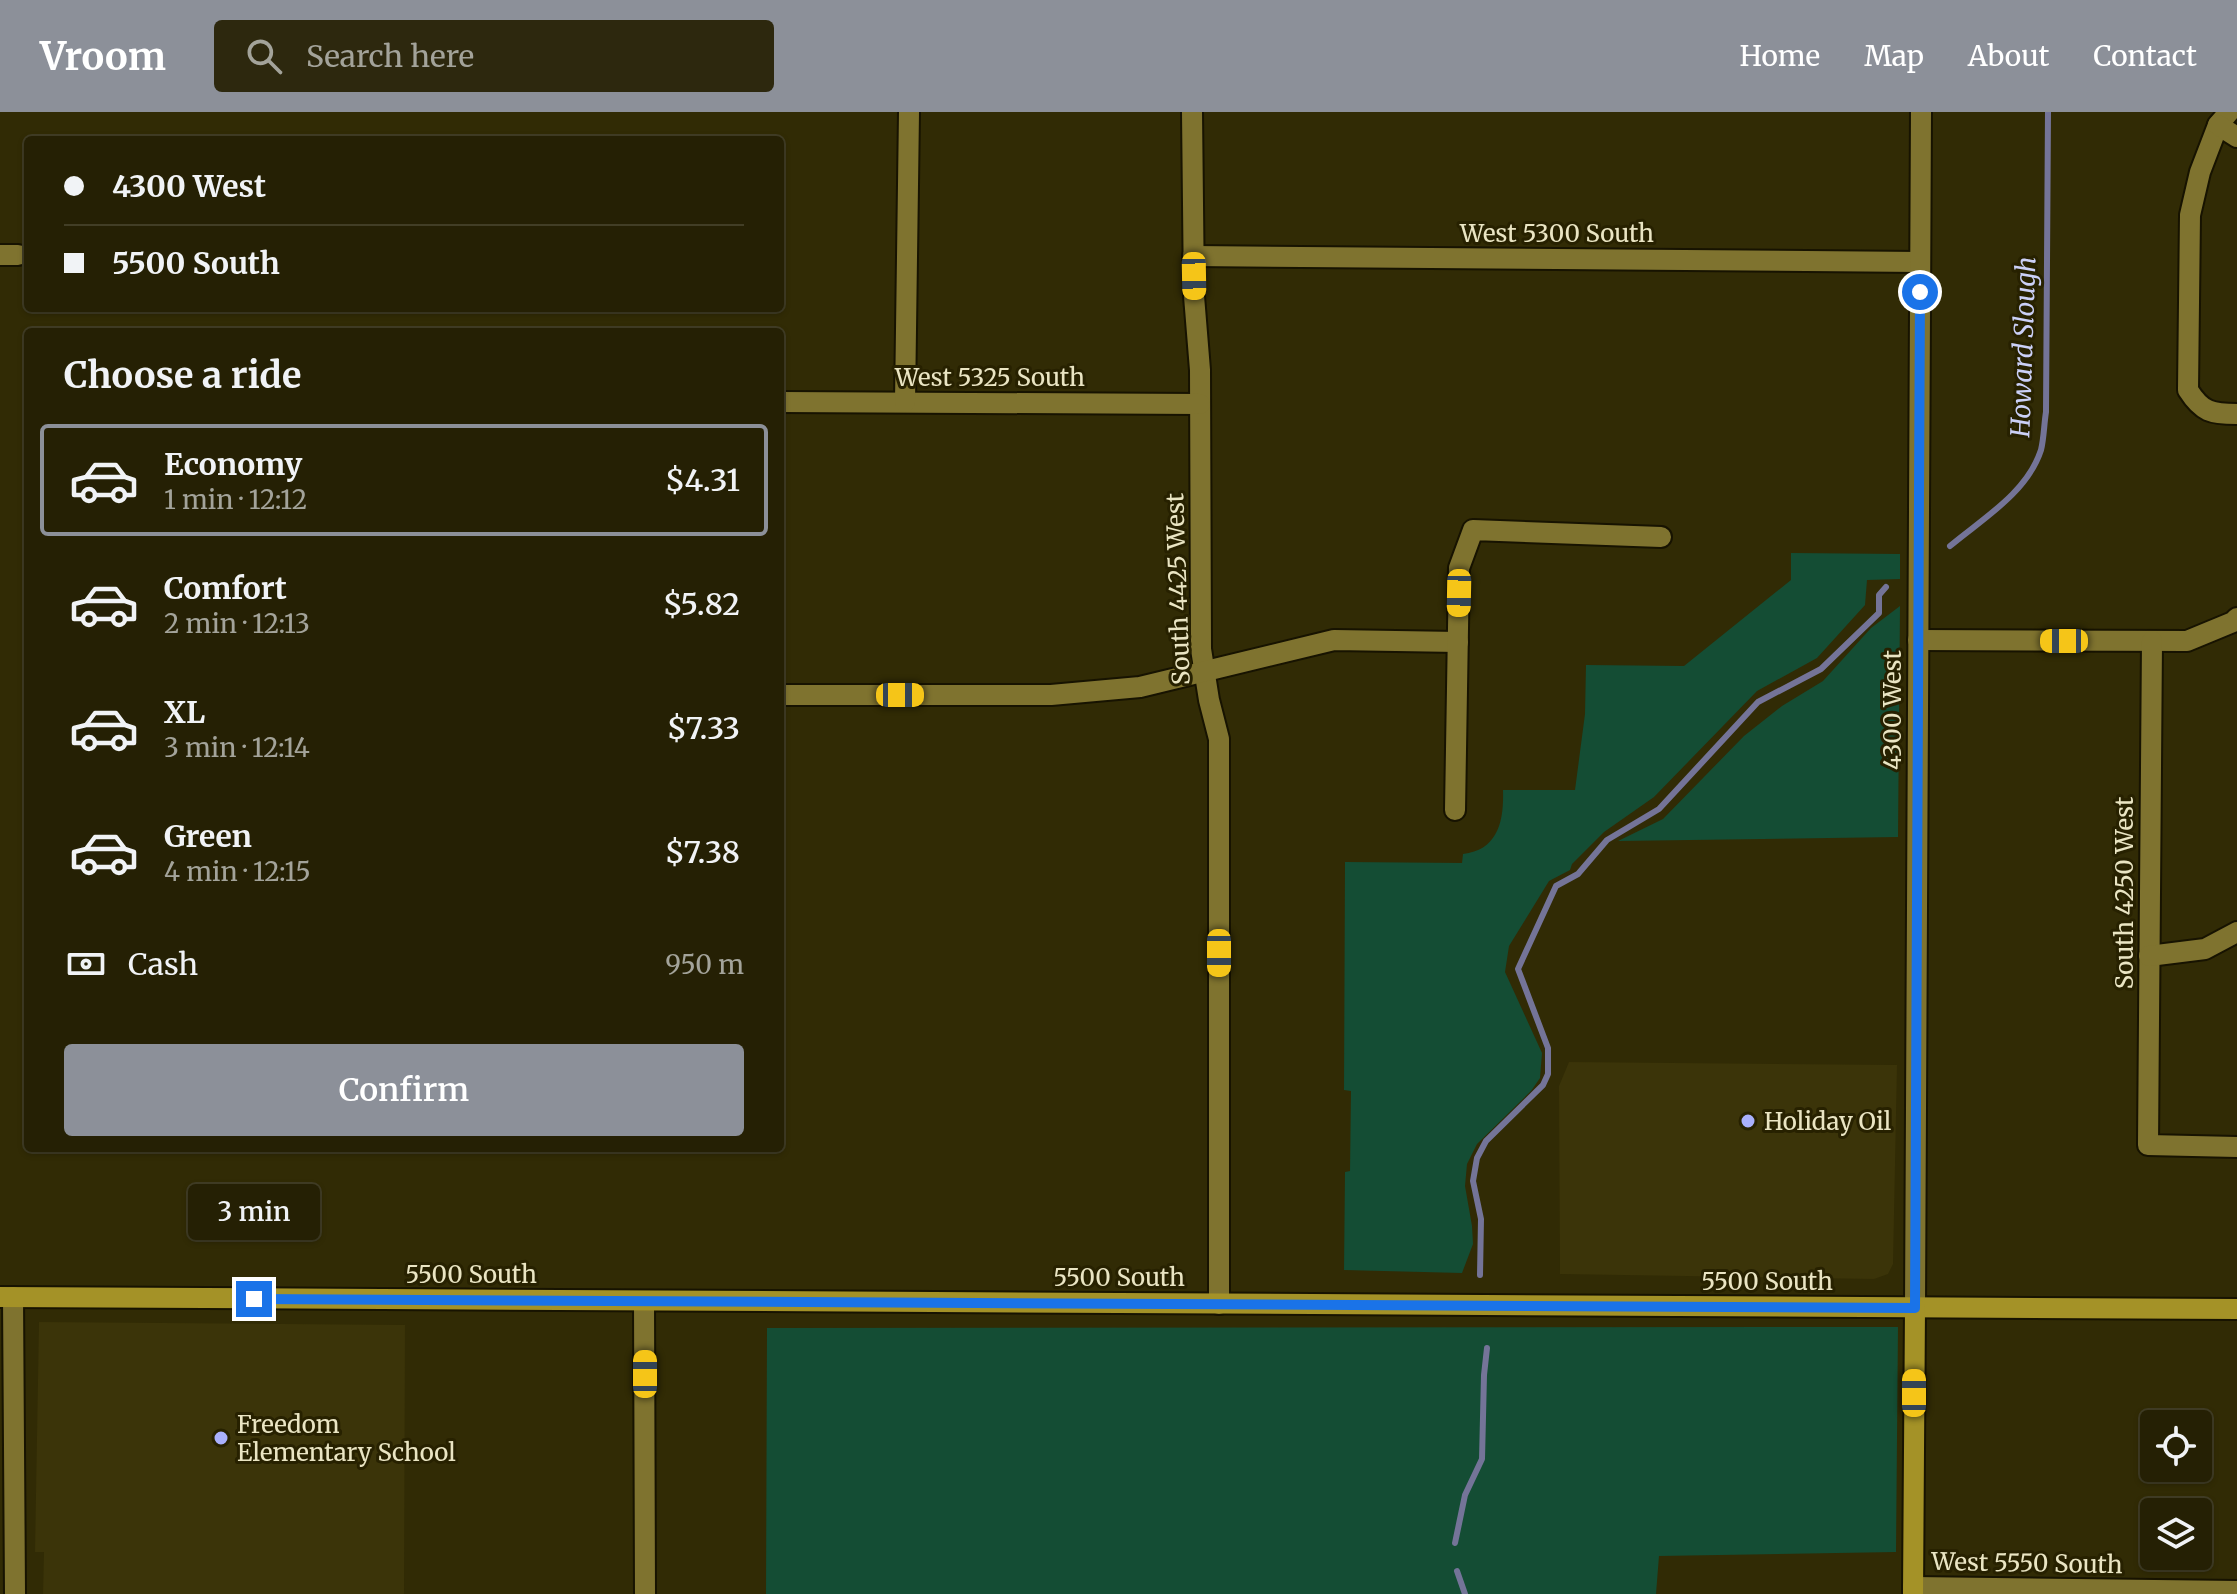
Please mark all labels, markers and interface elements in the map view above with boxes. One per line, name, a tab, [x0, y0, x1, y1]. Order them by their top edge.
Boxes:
search box	[214, 20, 774, 92]
text: Vroom	[40, 33, 166, 80]
icon: search	[242, 34, 286, 78]
text: Search here	[306, 37, 474, 75]
text: Home	[1739, 38, 1820, 74]
text: Map	[1864, 38, 1924, 74]
text: About	[1968, 38, 2049, 74]
text: Contact	[2093, 38, 2197, 74]
text: 4300 West	[112, 167, 266, 205]
street label: West 5300 South	[1459, 218, 1654, 249]
text: 5500 South	[112, 244, 280, 282]
car	[1182, 252, 1206, 300]
water label: Howard Slough	[2003, 256, 2043, 439]
route start	[1902, 274, 1938, 310]
text: Choose a ride	[64, 353, 301, 398]
street label: West 5325 South	[894, 362, 1085, 393]
icon: car	[68, 444, 140, 516]
text: Economy	[164, 445, 302, 483]
text: $4.31	[665, 461, 740, 499]
text: 1 min · 12:12	[164, 483, 307, 516]
street label: South 4425 West	[1159, 492, 1197, 686]
icon: car	[68, 568, 140, 640]
text: Comfort	[164, 569, 287, 607]
car	[1447, 569, 1471, 617]
text: $5.82	[663, 585, 740, 623]
text: 2 min · 12:13	[164, 607, 310, 640]
car	[2040, 629, 2088, 653]
street label: 4300 West	[1877, 649, 1908, 770]
car	[876, 683, 924, 707]
icon: car	[68, 692, 140, 764]
text: XL	[164, 693, 205, 731]
text: $7.33	[667, 709, 740, 747]
text: 3 min · 12:14	[164, 731, 310, 764]
street label: South 4250 West	[2109, 796, 2140, 989]
icon: car	[68, 816, 140, 888]
text: Green	[164, 817, 252, 855]
text: $7.38	[665, 833, 740, 871]
text: 4 min · 12:15	[164, 855, 311, 888]
car	[1207, 929, 1231, 977]
icon: cash	[64, 942, 108, 986]
text: Cash	[128, 945, 198, 983]
text: 950 m	[665, 948, 744, 981]
button: Confirm	[64, 1044, 744, 1136]
place label: Holiday Oil	[1764, 1106, 1891, 1137]
marker: Holiday Oil	[1739, 1112, 1757, 1130]
callout: 3 min	[188, 1183, 320, 1239]
text: 3 min	[218, 1195, 290, 1228]
street label: 5500 South	[405, 1259, 537, 1290]
street label: 5500 South	[1053, 1262, 1185, 1293]
street label: 5500 South	[1701, 1266, 1833, 1297]
route end	[236, 1281, 272, 1317]
car	[633, 1350, 657, 1398]
car	[1902, 1369, 1926, 1417]
place label: Freedom Elementary School	[237, 1409, 456, 1468]
map controls	[2140, 1410, 2212, 1570]
button: locate	[2140, 1410, 2212, 1482]
marker: Freedom Elementary School	[212, 1429, 230, 1447]
button: layers	[2140, 1498, 2212, 1570]
street label: West 5550 South	[1930, 1546, 2123, 1580]

